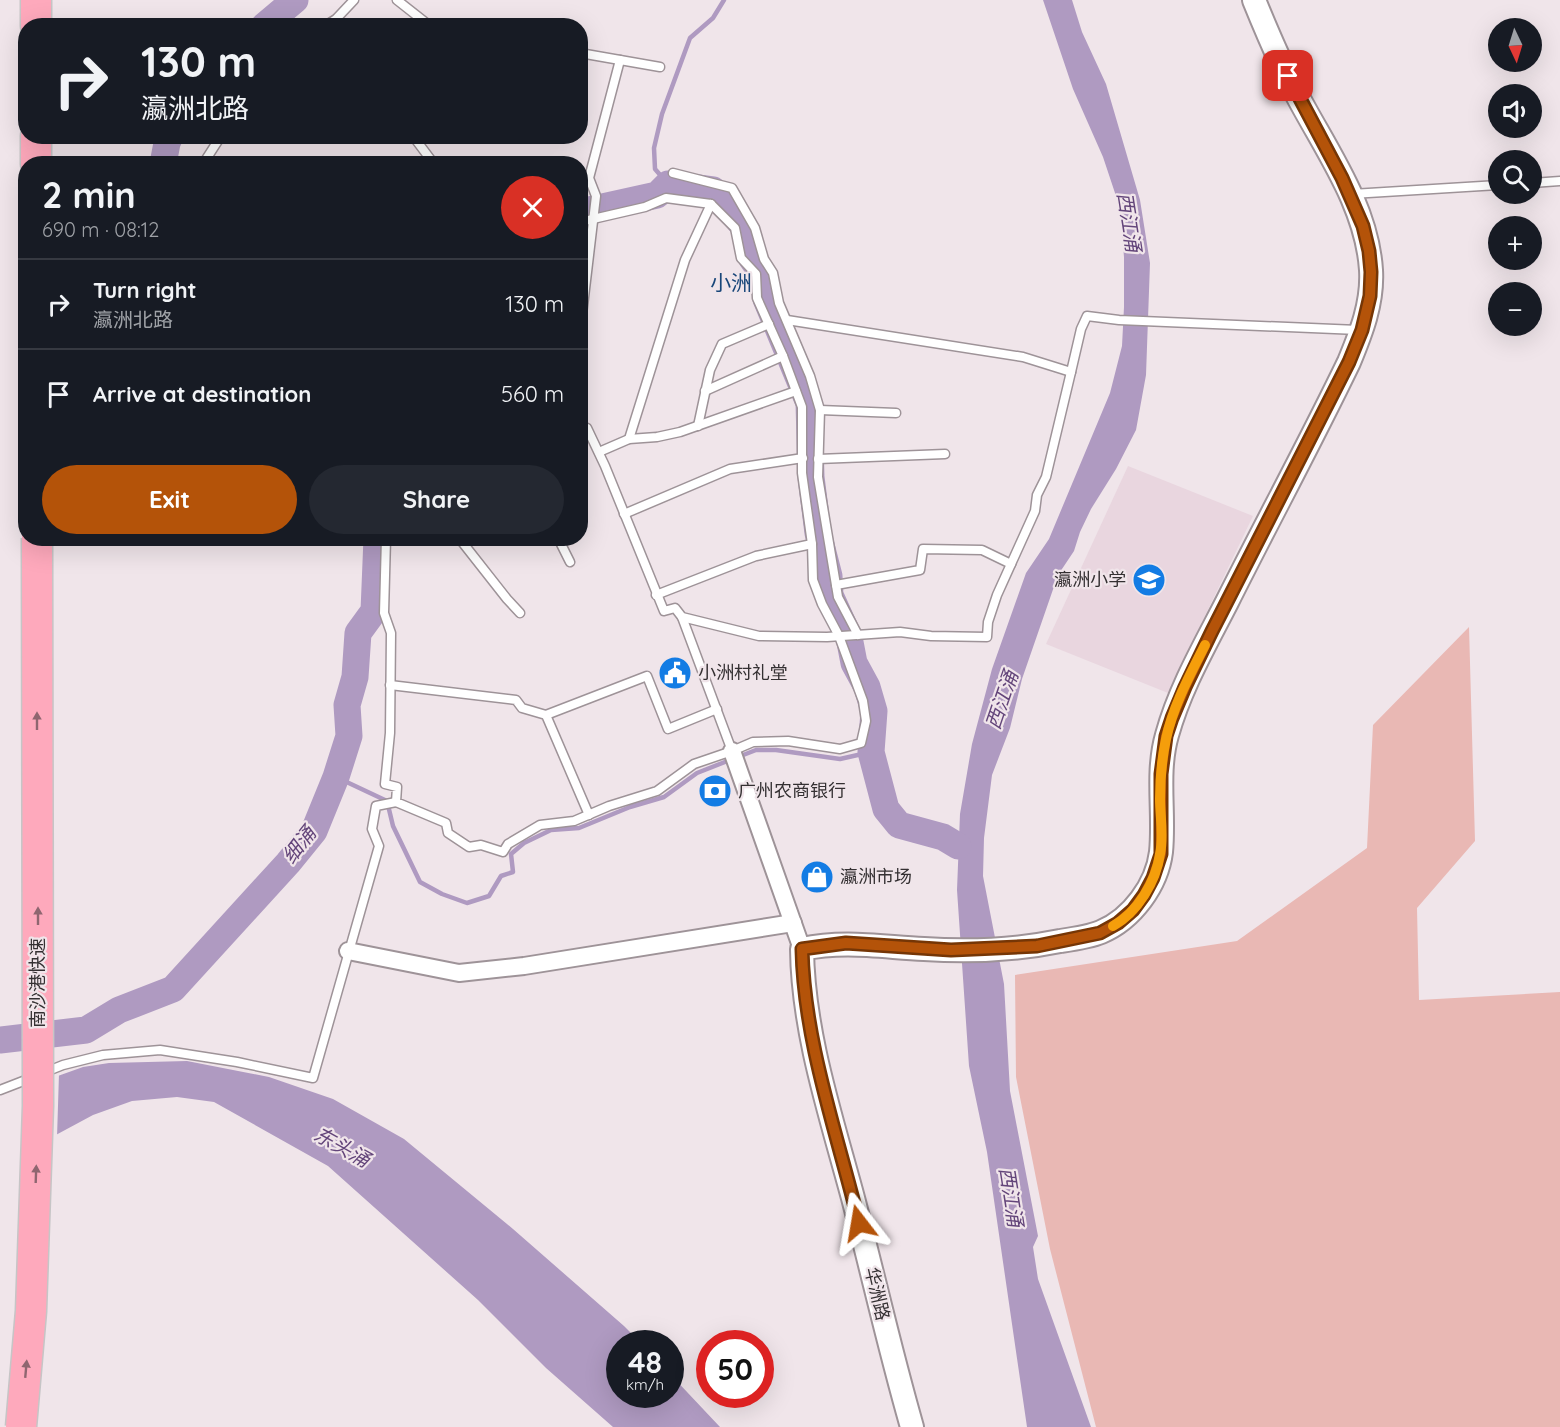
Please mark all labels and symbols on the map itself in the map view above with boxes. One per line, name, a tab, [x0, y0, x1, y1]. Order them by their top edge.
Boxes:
north arrow	[1488, 18, 1542, 72]
pin	[1262, 50, 1313, 101]
water label: 西江涌	[1112, 190, 1147, 255]
district label: 小洲	[710, 269, 752, 295]
school or university icon: 瀛洲小学	[1131, 562, 1167, 598]
place label: 瀛洲小学	[1054, 568, 1126, 591]
public building icon: 小洲村礼堂	[657, 655, 693, 691]
place label: 小洲村礼堂	[698, 661, 788, 684]
water label: 西江涌	[980, 666, 1024, 732]
one-way arrow	[32, 712, 42, 731]
bank icon: 广州农商银行	[697, 773, 733, 809]
place label: 广州农商银行	[738, 779, 846, 802]
water label: 细涌	[276, 820, 322, 868]
shop icon: 瀛洲市场	[799, 859, 835, 895]
place label: 瀛洲市场	[840, 865, 912, 888]
one-way arrow	[33, 907, 43, 926]
street label: 南沙港快速	[26, 938, 49, 1028]
water label: 东头涌	[310, 1121, 376, 1173]
one-way arrow	[32, 1165, 41, 1184]
water label: 西江涌	[994, 1165, 1029, 1230]
position arrow	[827, 1191, 891, 1255]
street label: 华洲路	[860, 1265, 895, 1323]
speed limit sign: 50	[696, 1330, 774, 1408]
one-way arrow	[21, 1359, 31, 1378]

